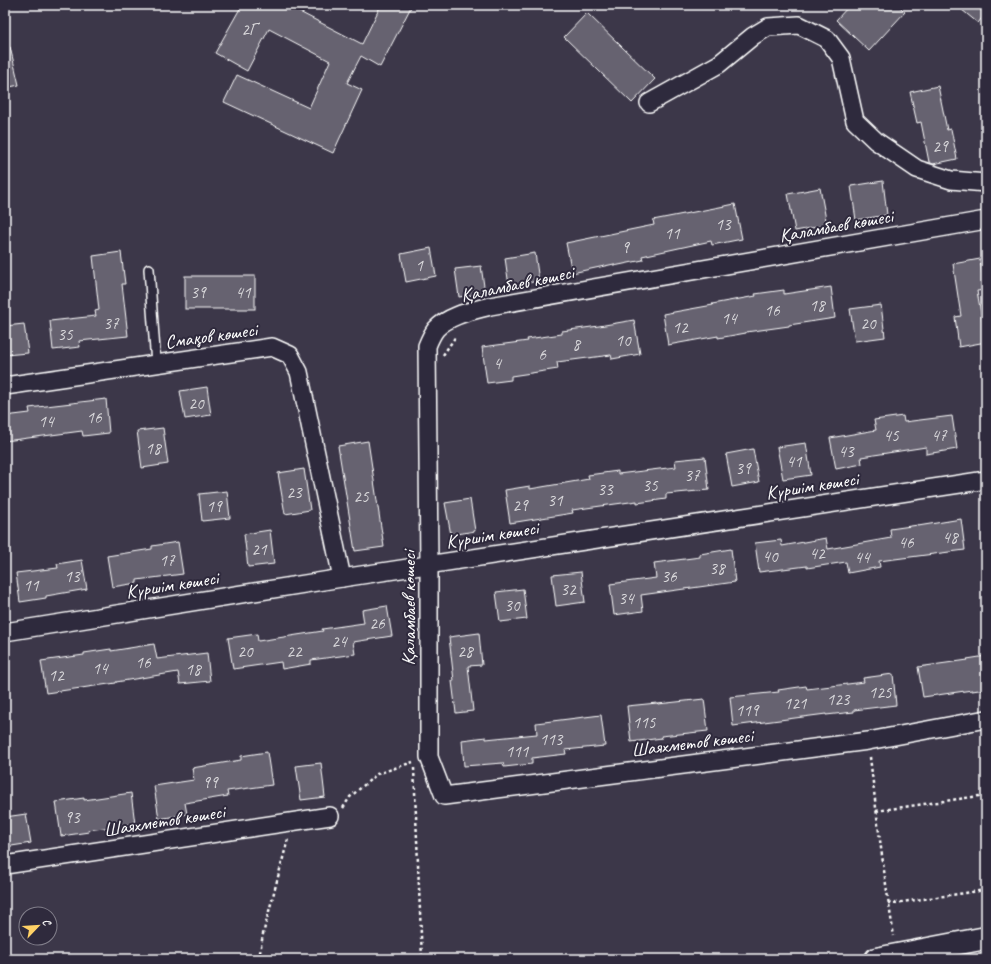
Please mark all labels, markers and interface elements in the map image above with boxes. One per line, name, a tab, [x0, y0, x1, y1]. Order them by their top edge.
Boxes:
house number: 2Г	[241, 19, 260, 40]
house number: 29	[932, 136, 949, 157]
street label: Қаламбаев көшесі	[777, 204, 897, 248]
house number: 13	[715, 214, 732, 235]
house number: 11	[664, 223, 681, 244]
house number: 9	[621, 237, 630, 258]
house number: 1	[415, 255, 424, 276]
street label: Қаламбаев көшесі	[458, 260, 578, 308]
house number: 39	[190, 282, 207, 303]
house number: 41	[235, 282, 252, 303]
house number: 18	[809, 295, 827, 316]
house number: 16	[764, 300, 781, 321]
house number: 14	[721, 308, 739, 329]
house number: 37	[103, 313, 120, 334]
house number: 20	[860, 313, 877, 334]
street label: Смақов көшесі	[164, 317, 261, 354]
house number: 12	[672, 317, 689, 338]
house number: 35	[57, 324, 74, 345]
house number: 10	[615, 330, 632, 351]
house number: 8	[572, 334, 582, 355]
house number: 6	[538, 344, 547, 365]
house number: 4	[493, 353, 503, 374]
house number: 20	[188, 393, 205, 414]
house number: 16	[86, 407, 103, 428]
house number: 14	[38, 411, 56, 432]
house number: 45	[883, 425, 900, 446]
house number: 47	[931, 425, 948, 446]
house number: 18	[145, 438, 163, 459]
house number: 43	[838, 441, 855, 462]
house number: 41	[786, 451, 803, 472]
house number: 39	[735, 458, 752, 479]
house number: 37	[684, 465, 701, 486]
street label: Күршім көшесі	[764, 466, 862, 505]
house number: 35	[642, 475, 659, 496]
house number: 33	[597, 479, 614, 500]
house number: 23	[286, 482, 303, 503]
house number: 25	[353, 486, 370, 507]
house number: 31	[547, 490, 564, 511]
house number: 29	[512, 495, 529, 516]
house number: 19	[206, 496, 223, 517]
street label: Күршім көшесі	[444, 515, 542, 554]
house number: 48	[942, 527, 960, 548]
house number: 46	[898, 532, 915, 553]
house number: 21	[251, 539, 268, 560]
house number: 42	[809, 543, 826, 564]
house number: 40	[762, 546, 779, 567]
house number: 44	[854, 547, 872, 568]
street label: Қаламбаев көшесі	[397, 548, 421, 666]
house number: 17	[159, 550, 176, 571]
house number: 38	[709, 558, 727, 579]
street label: Күршім көшесі	[124, 565, 222, 604]
house number: 13	[64, 566, 81, 587]
house number: 36	[661, 566, 678, 587]
house number: 11	[23, 575, 40, 596]
house number: 32	[560, 579, 577, 600]
house number: 34	[618, 588, 636, 609]
house number: 30	[504, 595, 521, 616]
house number: 26	[369, 613, 386, 634]
house number: 24	[331, 631, 349, 652]
house number: 20	[237, 641, 254, 662]
house number: 22	[286, 641, 303, 662]
house number: 28	[457, 641, 475, 662]
house number: 16	[135, 652, 152, 673]
house number: 14	[92, 658, 110, 679]
house number: 18	[185, 659, 203, 680]
house number: 12	[48, 665, 65, 686]
house number: 125	[869, 682, 893, 703]
house number: 123	[827, 689, 851, 710]
house number: 121	[784, 693, 808, 714]
house number: 119	[736, 700, 760, 721]
house number: 115	[633, 712, 657, 733]
street label: Шаяхметов көшесі	[630, 723, 757, 762]
house number: 113	[540, 729, 564, 750]
house number: 111	[506, 741, 530, 762]
house number: 99	[202, 772, 219, 793]
street label: Шаяхметов көшесі	[102, 799, 229, 842]
house number: 93	[64, 807, 81, 828]
north arrow	[18, 906, 58, 946]
text: С	[40, 916, 55, 929]

